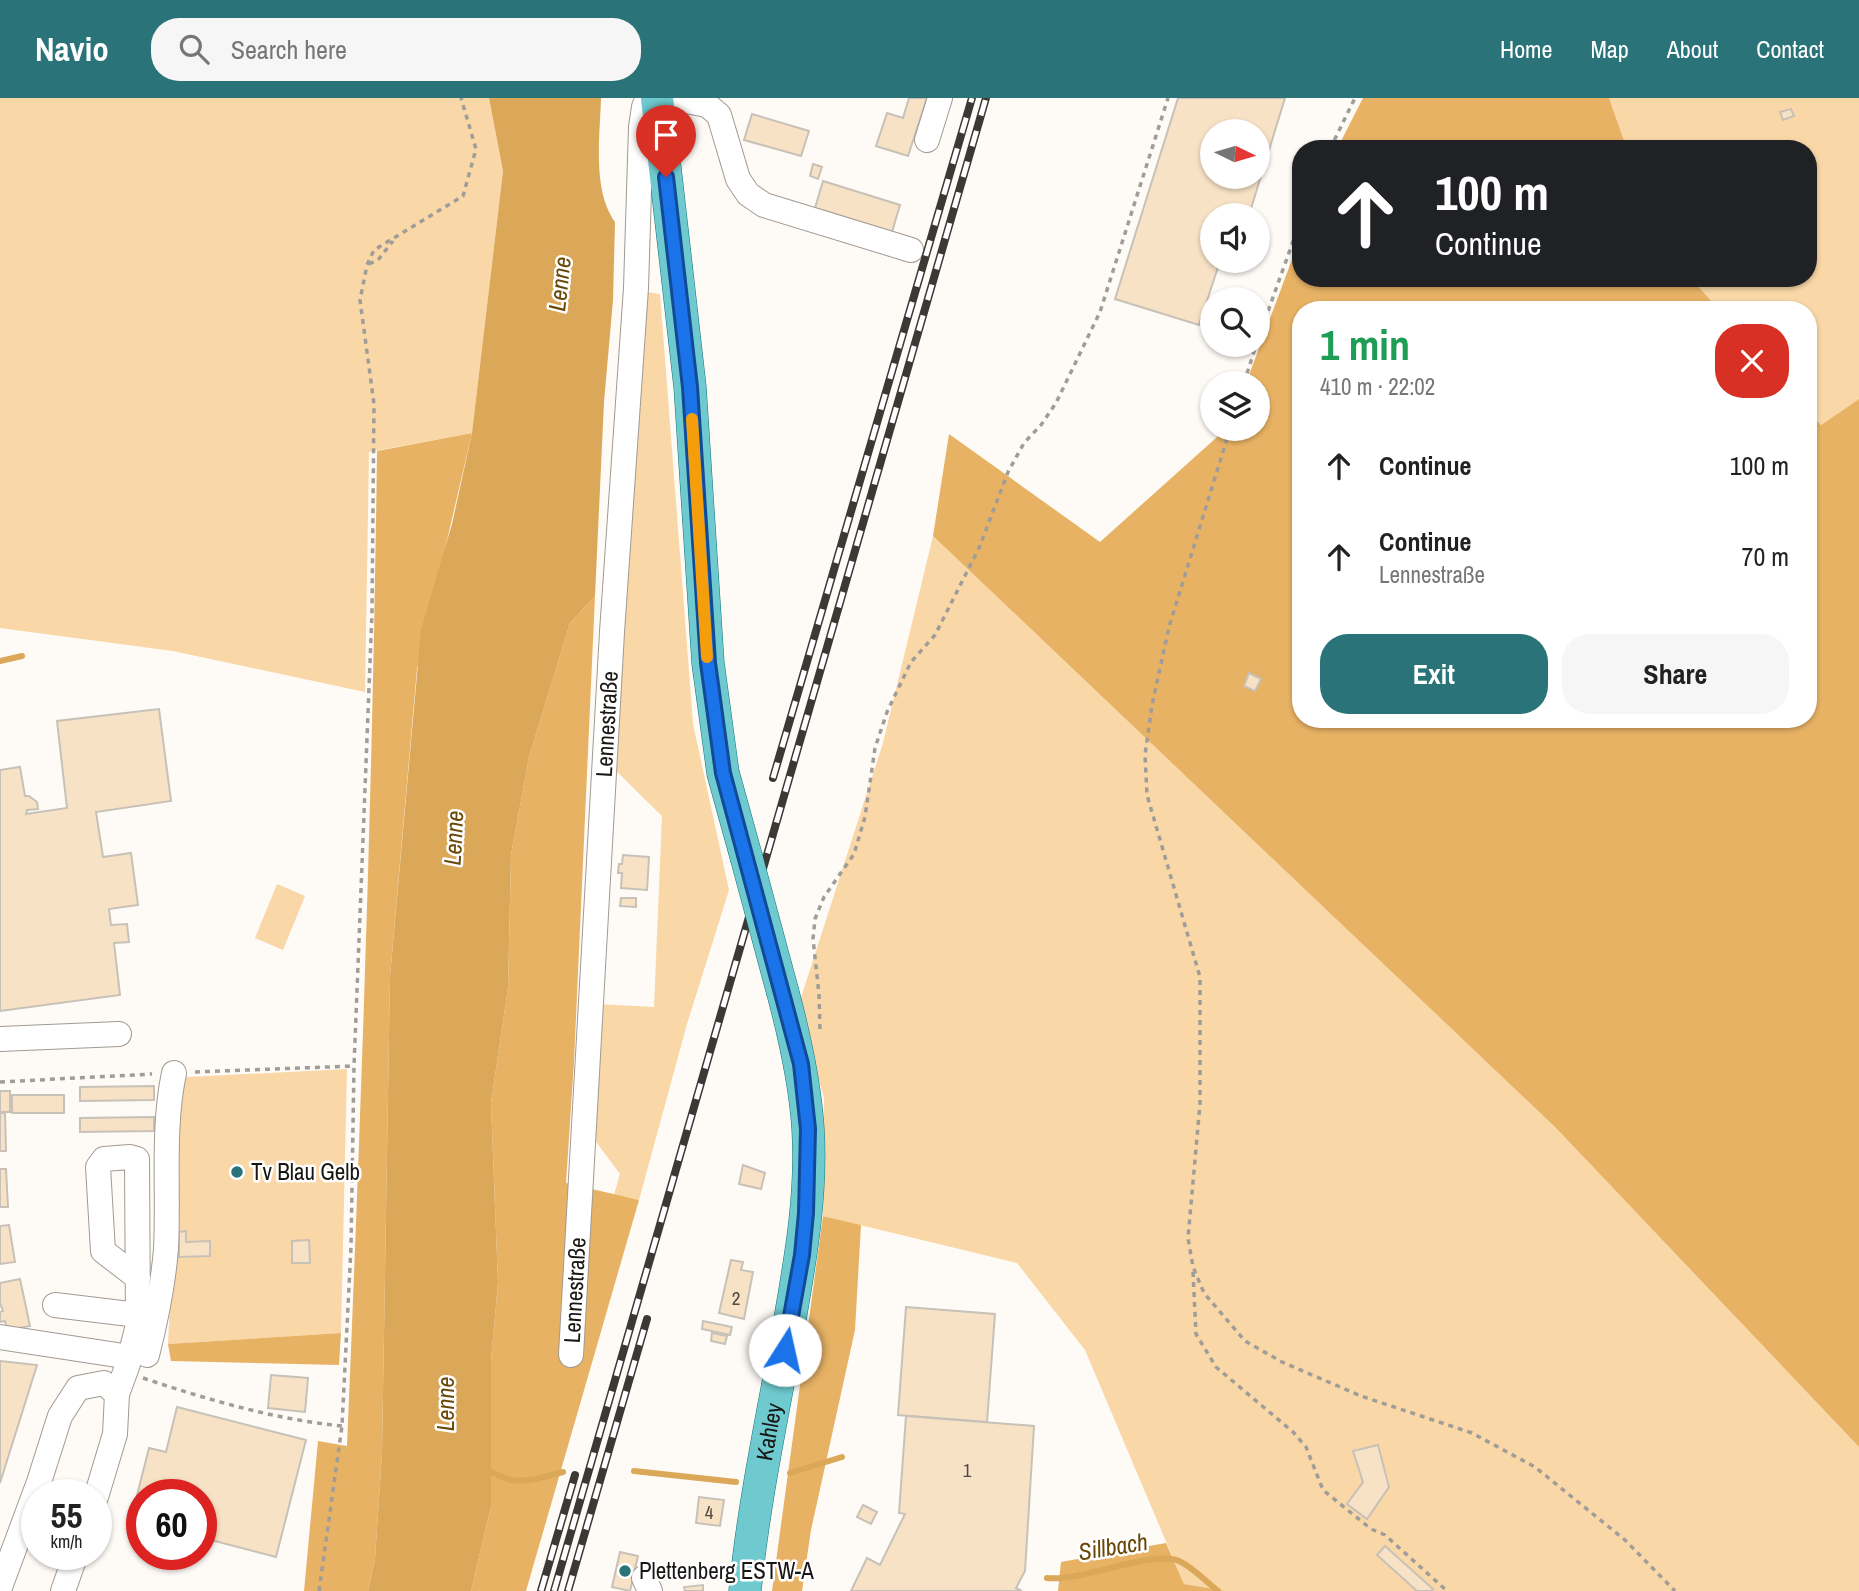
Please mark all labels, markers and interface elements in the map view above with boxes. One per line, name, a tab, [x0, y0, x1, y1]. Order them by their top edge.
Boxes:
search box	[151, 18, 641, 81]
text: Navio	[35, 27, 109, 71]
icon: search	[175, 30, 213, 68]
text: Search here	[231, 32, 347, 67]
text: Home	[1500, 33, 1552, 65]
text: Map	[1590, 33, 1629, 65]
text: About	[1667, 33, 1718, 65]
text: Contact	[1756, 33, 1824, 65]
pin	[636, 105, 696, 177]
icon: arrive	[647, 116, 685, 154]
north arrow	[1200, 119, 1270, 189]
map controls	[1200, 119, 1270, 441]
text: 100 m	[1435, 159, 1549, 225]
icon: ahead	[1320, 168, 1411, 259]
button: sound	[1200, 203, 1270, 273]
text: Continue	[1435, 222, 1542, 265]
water label: Lenne	[540, 255, 578, 313]
button: search	[1200, 287, 1270, 357]
text: 1 min	[1320, 317, 1410, 373]
button: close	[1715, 324, 1789, 398]
button: layers	[1200, 371, 1270, 441]
text: 410 m · 22:02	[1320, 371, 1435, 402]
icon: ahead	[1320, 447, 1358, 485]
text: Continue	[1379, 448, 1471, 483]
text: 100 m	[1730, 448, 1789, 483]
text: Continue	[1379, 524, 1471, 559]
icon: ahead	[1320, 538, 1358, 576]
text: 70 m	[1742, 539, 1789, 574]
text: Lennestraße	[1379, 559, 1485, 590]
button: Exit	[1320, 634, 1548, 714]
button: Share	[1562, 634, 1789, 714]
street label: Lennestraße	[588, 670, 625, 778]
water label: Lenne	[436, 810, 470, 866]
place label: Tv Blau Gelb	[251, 1156, 360, 1187]
marker: Tv Blau Gelb	[229, 1164, 245, 1180]
street label: Lennestraße	[556, 1236, 593, 1344]
house number: 2	[732, 1285, 740, 1311]
position arrow	[748, 1313, 822, 1387]
water label: Lenne	[429, 1377, 461, 1431]
street label: Kahley	[748, 1400, 789, 1463]
house number: 1	[963, 1457, 972, 1483]
speed limit sign: 60	[126, 1479, 217, 1570]
text: 55	[51, 1492, 82, 1539]
house number: 4	[705, 1499, 714, 1525]
water label: Sillbach	[1076, 1525, 1150, 1567]
text: km/h	[51, 1529, 83, 1554]
place label: Plettenberg ESTW-A	[639, 1555, 814, 1586]
marker: Plettenberg ESTW-A	[617, 1563, 633, 1579]

